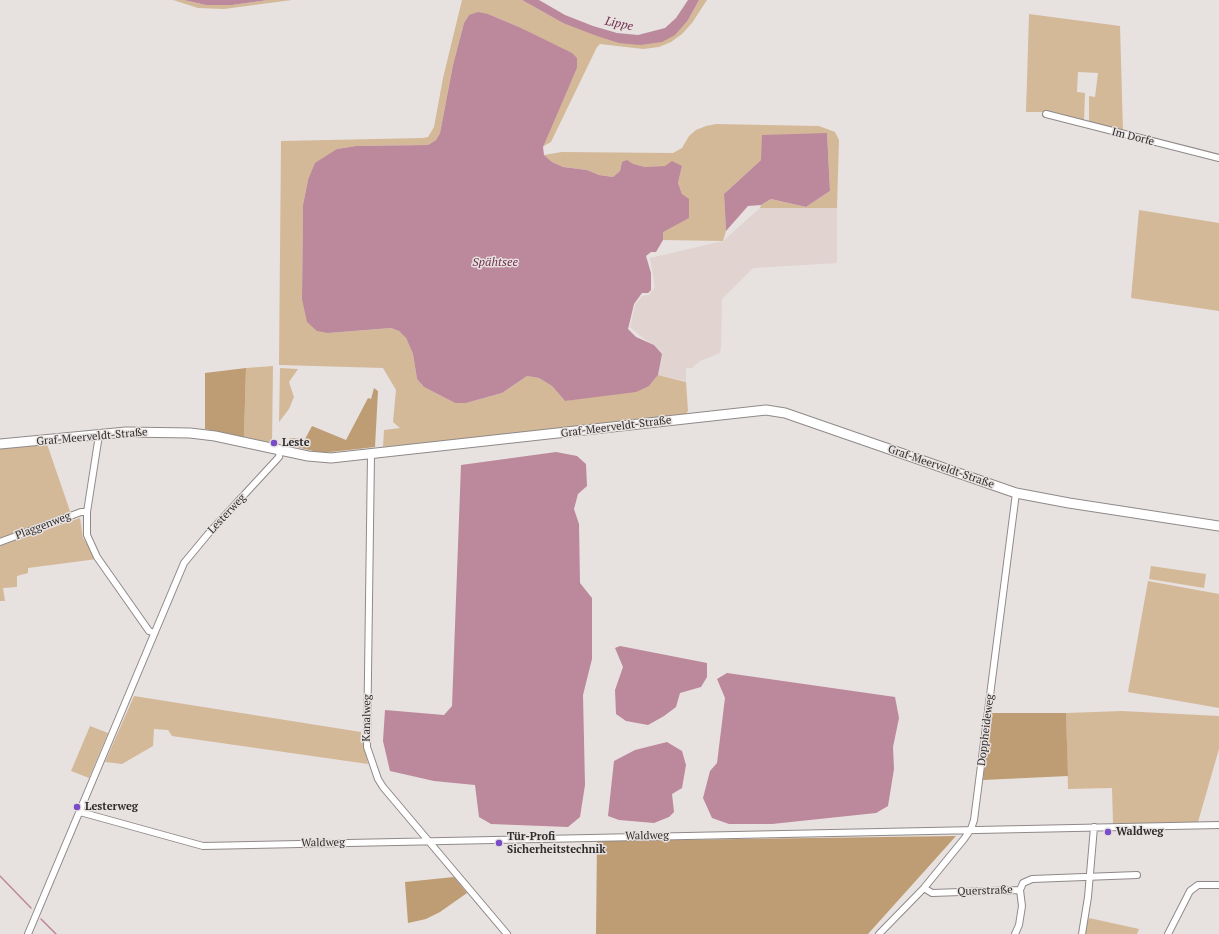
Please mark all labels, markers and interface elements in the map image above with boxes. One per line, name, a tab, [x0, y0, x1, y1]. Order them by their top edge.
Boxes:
water label: Lippe	[604, 14, 634, 34]
street label: Im Dorfe	[1110, 125, 1156, 149]
water label: Spähtsee	[472, 256, 518, 270]
street label: Graf-Meerveldt-Straße	[560, 414, 672, 440]
street label: Graf-Meerveldt-Straße	[36, 426, 148, 448]
place label: Leste	[282, 436, 310, 450]
marker: Leste	[269, 438, 279, 448]
street label: Graf-Meerveldt-Straße	[886, 443, 996, 491]
street label: Lesterweg	[205, 491, 249, 537]
street label: Plaggenweg	[13, 509, 73, 543]
street label: Doppheideweg	[975, 693, 997, 767]
street label: Kanalweg	[360, 694, 374, 742]
place label: Lesterweg	[85, 800, 138, 814]
marker: Lesterweg	[72, 802, 82, 812]
place label: Waldweg	[1116, 825, 1164, 839]
marker: Waldweg	[1103, 827, 1113, 837]
street label: Waldweg	[625, 829, 669, 843]
place label: Tür-Profi Sicherheitstechnik	[507, 830, 606, 856]
street label: Waldweg	[301, 836, 345, 850]
marker: Tür-Profi Sicherheitstechnik	[494, 838, 504, 848]
street label: Querstraße	[957, 883, 1013, 899]

